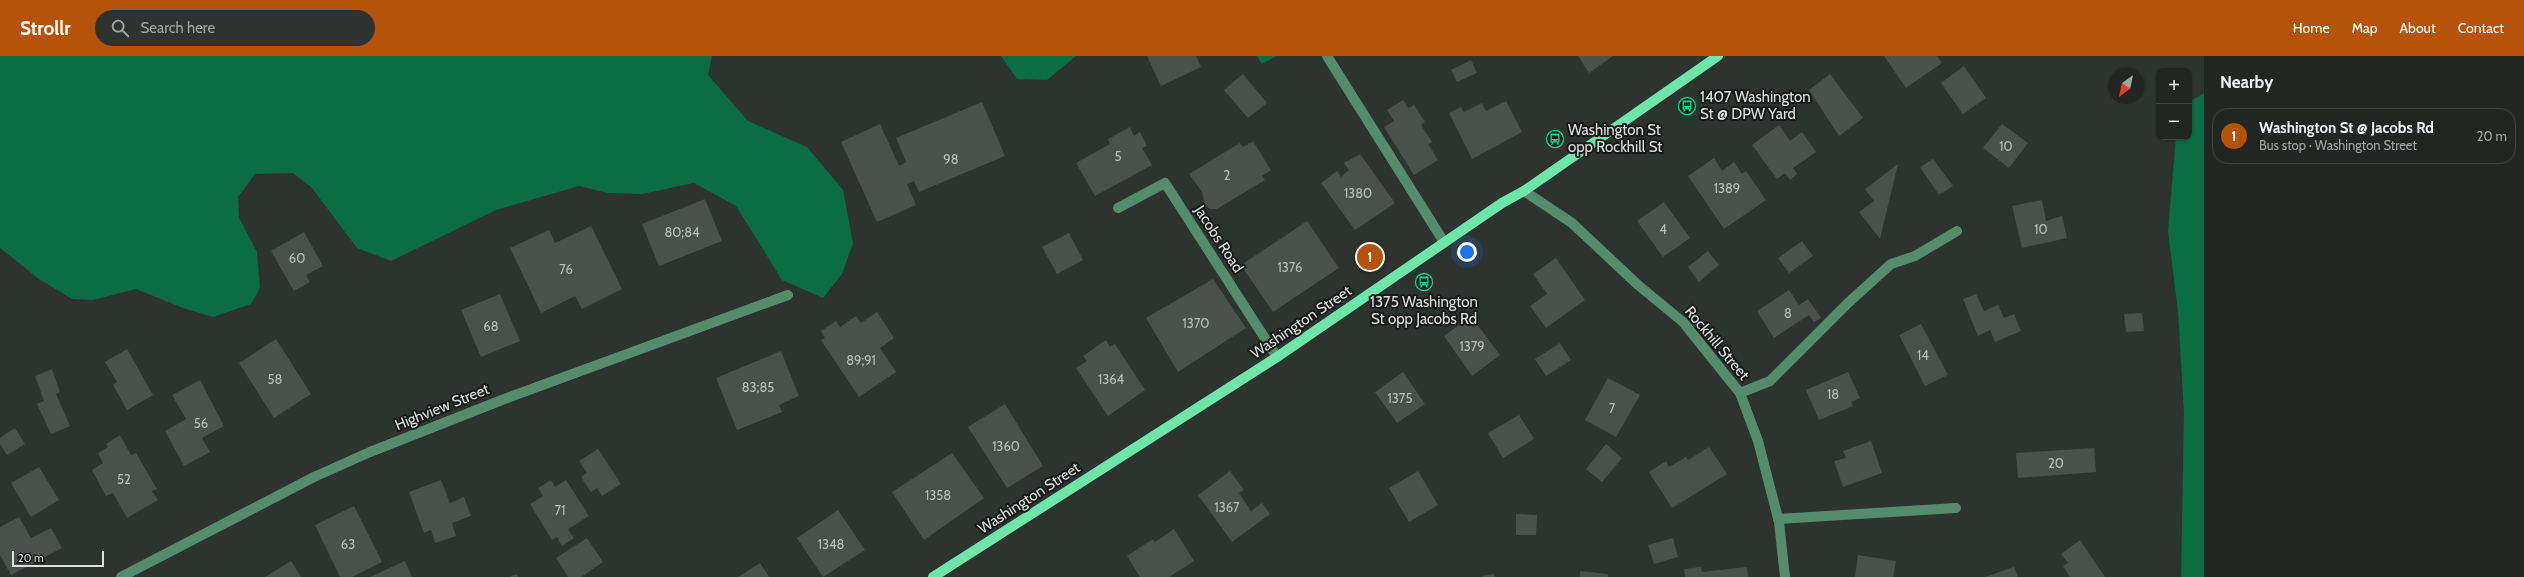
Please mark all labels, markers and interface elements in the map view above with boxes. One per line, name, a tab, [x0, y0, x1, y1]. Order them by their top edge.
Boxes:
search box	[95, 10, 375, 46]
text: Strollr	[20, 17, 71, 40]
icon: search	[109, 17, 131, 39]
text: Search here	[141, 19, 215, 37]
text: Home	[2293, 19, 2330, 37]
text: Map	[2352, 19, 2377, 37]
text: About	[2399, 19, 2436, 37]
text: Contact	[2458, 19, 2504, 37]
north arrow	[2108, 68, 2144, 104]
map controls	[2156, 68, 2192, 140]
button: +	[2156, 68, 2192, 104]
text: Nearby	[2220, 72, 2273, 92]
place label: 1407 Washington St @ DPW Yard	[1700, 88, 1811, 123]
bus stop icon: 1407 Washington St @ DPW Yard	[1677, 96, 1697, 116]
button: −	[2156, 104, 2192, 140]
text: Washington St @ Jacobs Rd	[2259, 119, 2434, 137]
place label: Washington St opp Rockhill St	[1568, 121, 1662, 156]
text: 1	[2232, 128, 2236, 144]
text: 20 m	[2477, 128, 2507, 144]
bus stop icon: Washington St opp Rockhill St	[1545, 129, 1565, 149]
text: Bus stop · Washington Street	[2259, 137, 2417, 153]
house number: 10	[1999, 138, 2013, 154]
house number: 5	[1114, 148, 1122, 164]
house number: 98	[943, 151, 959, 167]
house number: 2	[1224, 167, 1231, 183]
house number: 1389	[1714, 180, 1740, 196]
house number: 1380	[1344, 185, 1372, 201]
street label: Jacobs Road	[1190, 201, 1247, 276]
house number: 4	[1659, 221, 1667, 237]
house number: 10	[2034, 221, 2048, 237]
house number: 80;84	[664, 224, 700, 240]
pin: 1	[1357, 242, 1383, 272]
your location	[1457, 242, 1477, 262]
house number: 60	[289, 250, 305, 266]
house number: 1376	[1278, 259, 1302, 275]
house number: 76	[559, 261, 573, 277]
bus stop icon: 1375 Washington St opp Jacobs Rd	[1414, 272, 1434, 292]
street label: Washington Street	[1247, 282, 1355, 362]
place label: 1375 Washington St opp Jacobs Rd	[1370, 293, 1478, 328]
street label: Rockhill Street	[1681, 302, 1753, 384]
house number: 8	[1784, 305, 1792, 321]
house number: 1370	[1183, 315, 1209, 331]
house number: 68	[483, 318, 499, 334]
house number: 1379	[1459, 338, 1485, 354]
house number: 14	[1917, 347, 1929, 363]
house number: 89;91	[846, 352, 876, 368]
house number: 58	[268, 371, 283, 387]
house number: 1364	[1098, 371, 1125, 387]
house number: 83;85	[742, 379, 774, 395]
street label: Highview Street	[392, 380, 492, 434]
house number: 18	[1827, 386, 1839, 402]
house number: 1375	[1388, 390, 1412, 406]
house number: 7	[1609, 400, 1616, 416]
house number: 56	[194, 415, 208, 431]
house number: 1360	[992, 438, 1020, 454]
house number: 20	[2048, 455, 2064, 471]
street label: Washington Street	[975, 458, 1083, 538]
house number: 52	[117, 471, 131, 487]
house number: 1358	[925, 487, 951, 503]
house number: 1367	[1214, 499, 1240, 515]
house number: 71	[555, 502, 565, 518]
house number: 63	[341, 536, 355, 552]
house number: 1348	[818, 536, 844, 552]
scale bar	[12, 549, 104, 568]
text: 20 m	[18, 551, 44, 565]

